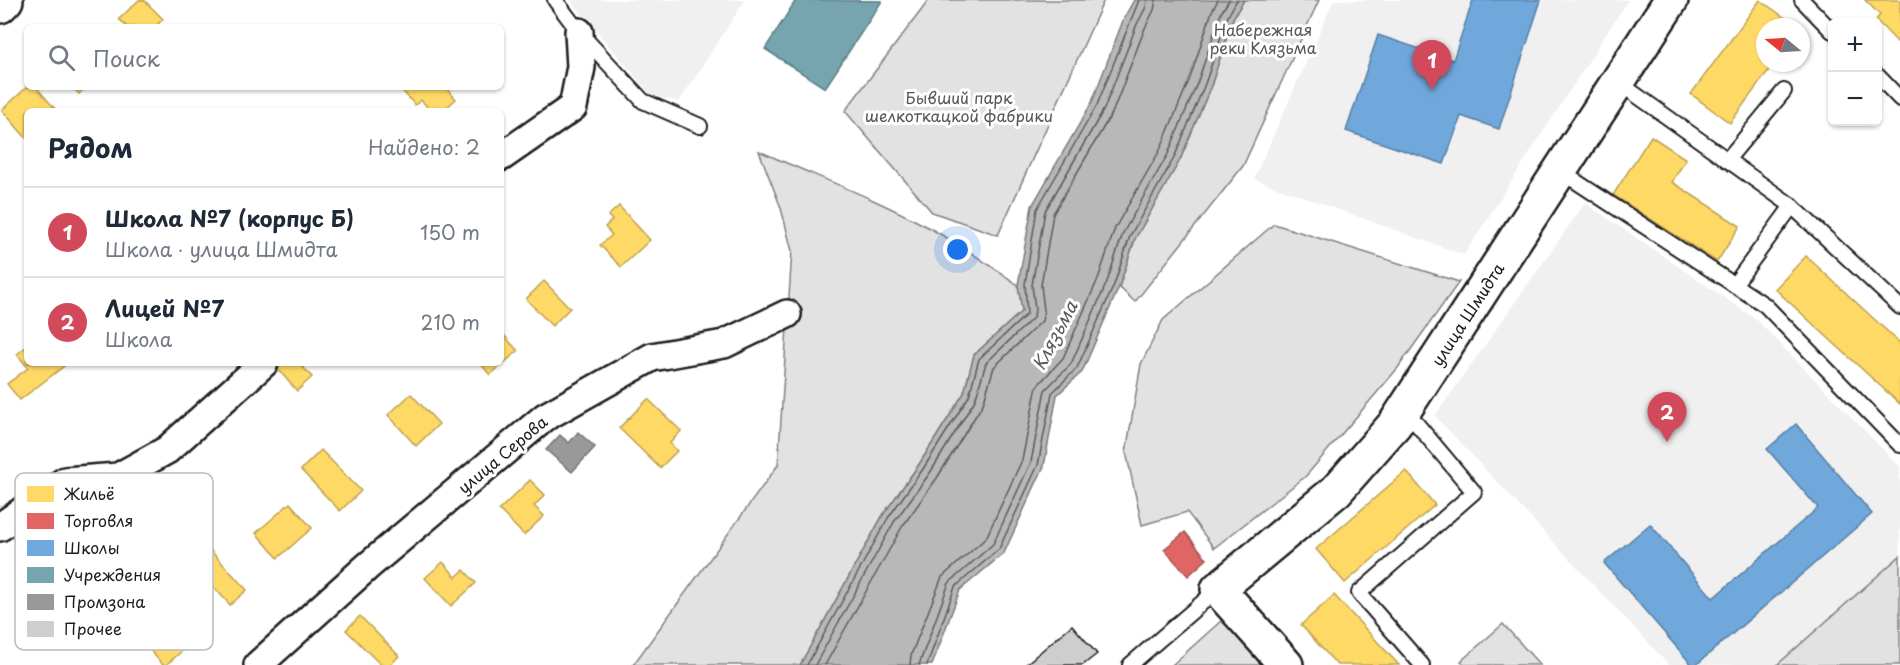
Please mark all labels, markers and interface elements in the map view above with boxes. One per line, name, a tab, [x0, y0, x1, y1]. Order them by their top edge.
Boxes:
park label: Набережная реки Клязьма	[1209, 17, 1317, 59]
north arrow	[1756, 18, 1810, 72]
map controls	[1828, 18, 1882, 126]
button: +	[1828, 18, 1882, 72]
search box	[24, 24, 504, 90]
pin: 1	[1412, 40, 1452, 90]
icon: search	[45, 41, 78, 74]
text: Поиск	[93, 41, 160, 74]
button: −	[1828, 72, 1882, 126]
park label: Бывший парк шелкоткацкой фабрики	[865, 85, 1053, 127]
text: Рядом	[48, 128, 133, 167]
text: Найдено: 2	[368, 132, 480, 162]
text: Школа №7 (корпус Б)	[105, 201, 354, 234]
text: 1	[63, 217, 72, 247]
text: 150 m	[420, 217, 480, 247]
text: Школа · улица Шмидта	[105, 234, 338, 264]
your location	[943, 235, 972, 264]
street label: улица Шмидта	[1425, 258, 1509, 370]
text: Лицей №7	[105, 291, 224, 324]
water label: Клязьма	[1025, 295, 1084, 374]
text: 2	[60, 307, 75, 337]
text: 210 m	[421, 307, 480, 337]
text: Школа	[105, 324, 172, 354]
pin: 2	[1648, 392, 1686, 442]
street label: улица Серова	[452, 409, 552, 499]
legend	[15, 473, 213, 650]
text: Жильё	[63, 481, 114, 505]
text: Торговля	[64, 508, 133, 532]
text: Школы	[64, 535, 120, 559]
text: Учреждения	[64, 562, 161, 586]
text: Промзона	[64, 589, 145, 613]
text: Прочее	[64, 616, 122, 640]

